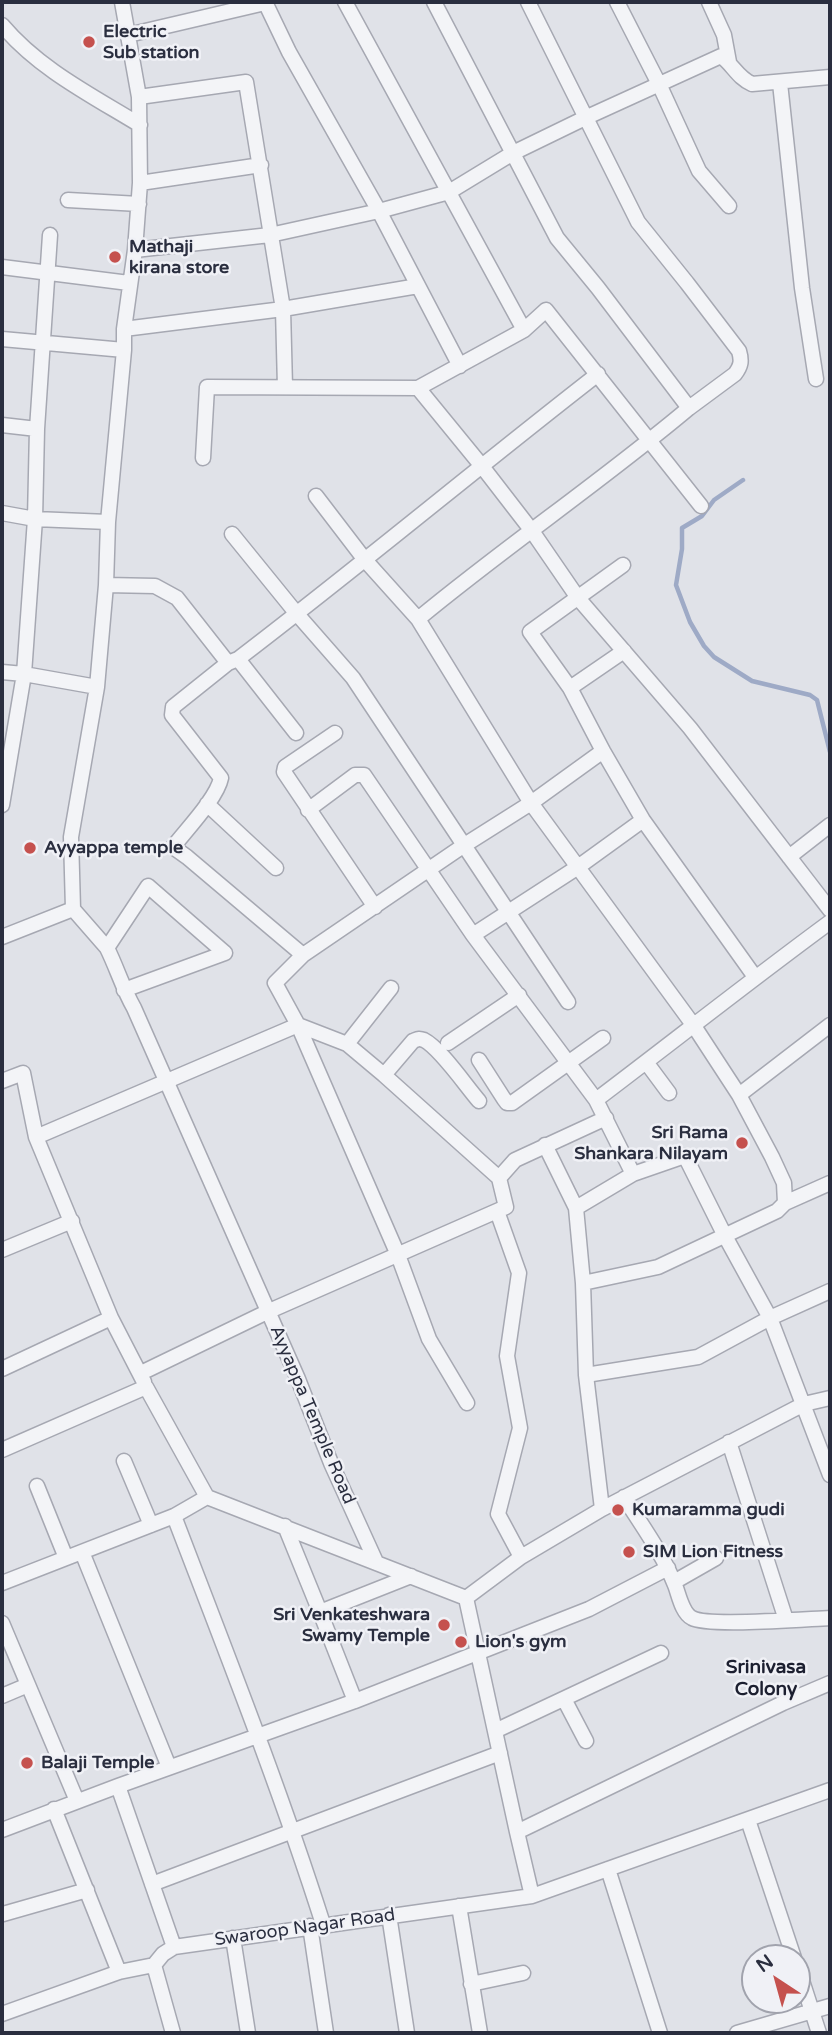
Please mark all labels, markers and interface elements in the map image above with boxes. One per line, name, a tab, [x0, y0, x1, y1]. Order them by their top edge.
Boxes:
place label: Electric Sub station	[103, 21, 200, 64]
marker: Electric Sub station	[81, 34, 97, 50]
place label: Mathaji kirana store	[129, 236, 229, 278]
marker: Mathaji kirana store	[107, 249, 123, 265]
place label: Ayyappa temple	[44, 837, 183, 859]
marker: Ayyappa temple	[22, 840, 38, 856]
place label: Sri Rama Shankara Nilayam	[574, 1122, 728, 1164]
marker: Sri Rama Shankara Nilayam	[734, 1135, 750, 1151]
street label: Ayyappa Temple Road	[265, 1322, 359, 1508]
place label: Kumaramma gudi	[632, 1499, 785, 1521]
marker: Kumaramma gudi	[610, 1502, 626, 1518]
place label: SIM Lion Fitness	[643, 1541, 783, 1563]
marker: SIM Lion Fitness	[621, 1544, 637, 1560]
place label: Sri Venkateshwara Swamy Temple	[273, 1604, 430, 1646]
marker: Sri Venkateshwara Swamy Temple	[436, 1617, 452, 1633]
place label: Lion's gym	[475, 1631, 567, 1653]
marker: Lion's gym	[453, 1634, 469, 1650]
district label: Srinivasa Colony	[726, 1657, 806, 1701]
place label: Balaji Temple	[41, 1752, 154, 1774]
marker: Balaji Temple	[19, 1755, 35, 1771]
street label: Swaroop Nagar Road	[213, 1905, 397, 1951]
north arrow	[741, 1944, 811, 2014]
text: N	[752, 1950, 777, 1977]

